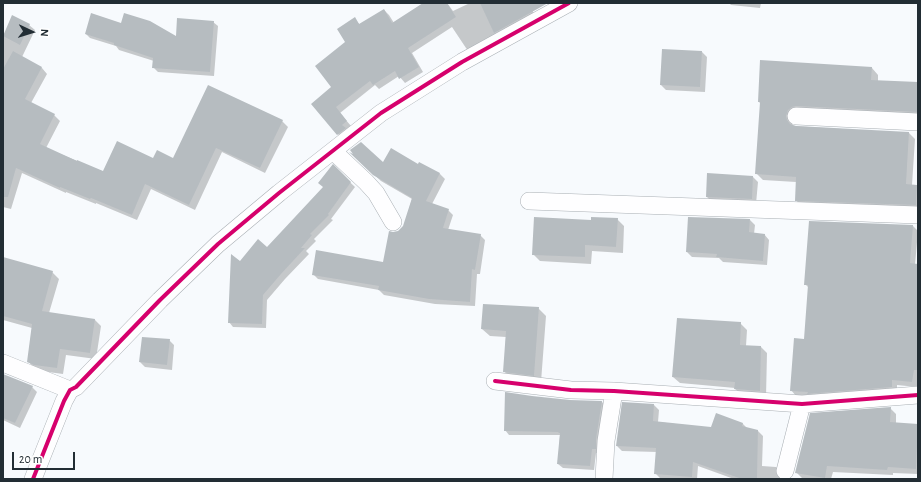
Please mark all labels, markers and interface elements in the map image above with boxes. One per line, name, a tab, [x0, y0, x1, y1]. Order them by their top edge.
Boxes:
north arrow	[12, 12, 52, 52]
text: N	[39, 29, 50, 37]
scale bar	[14, 444, 77, 470]
text: 20 m	[19, 453, 42, 465]

